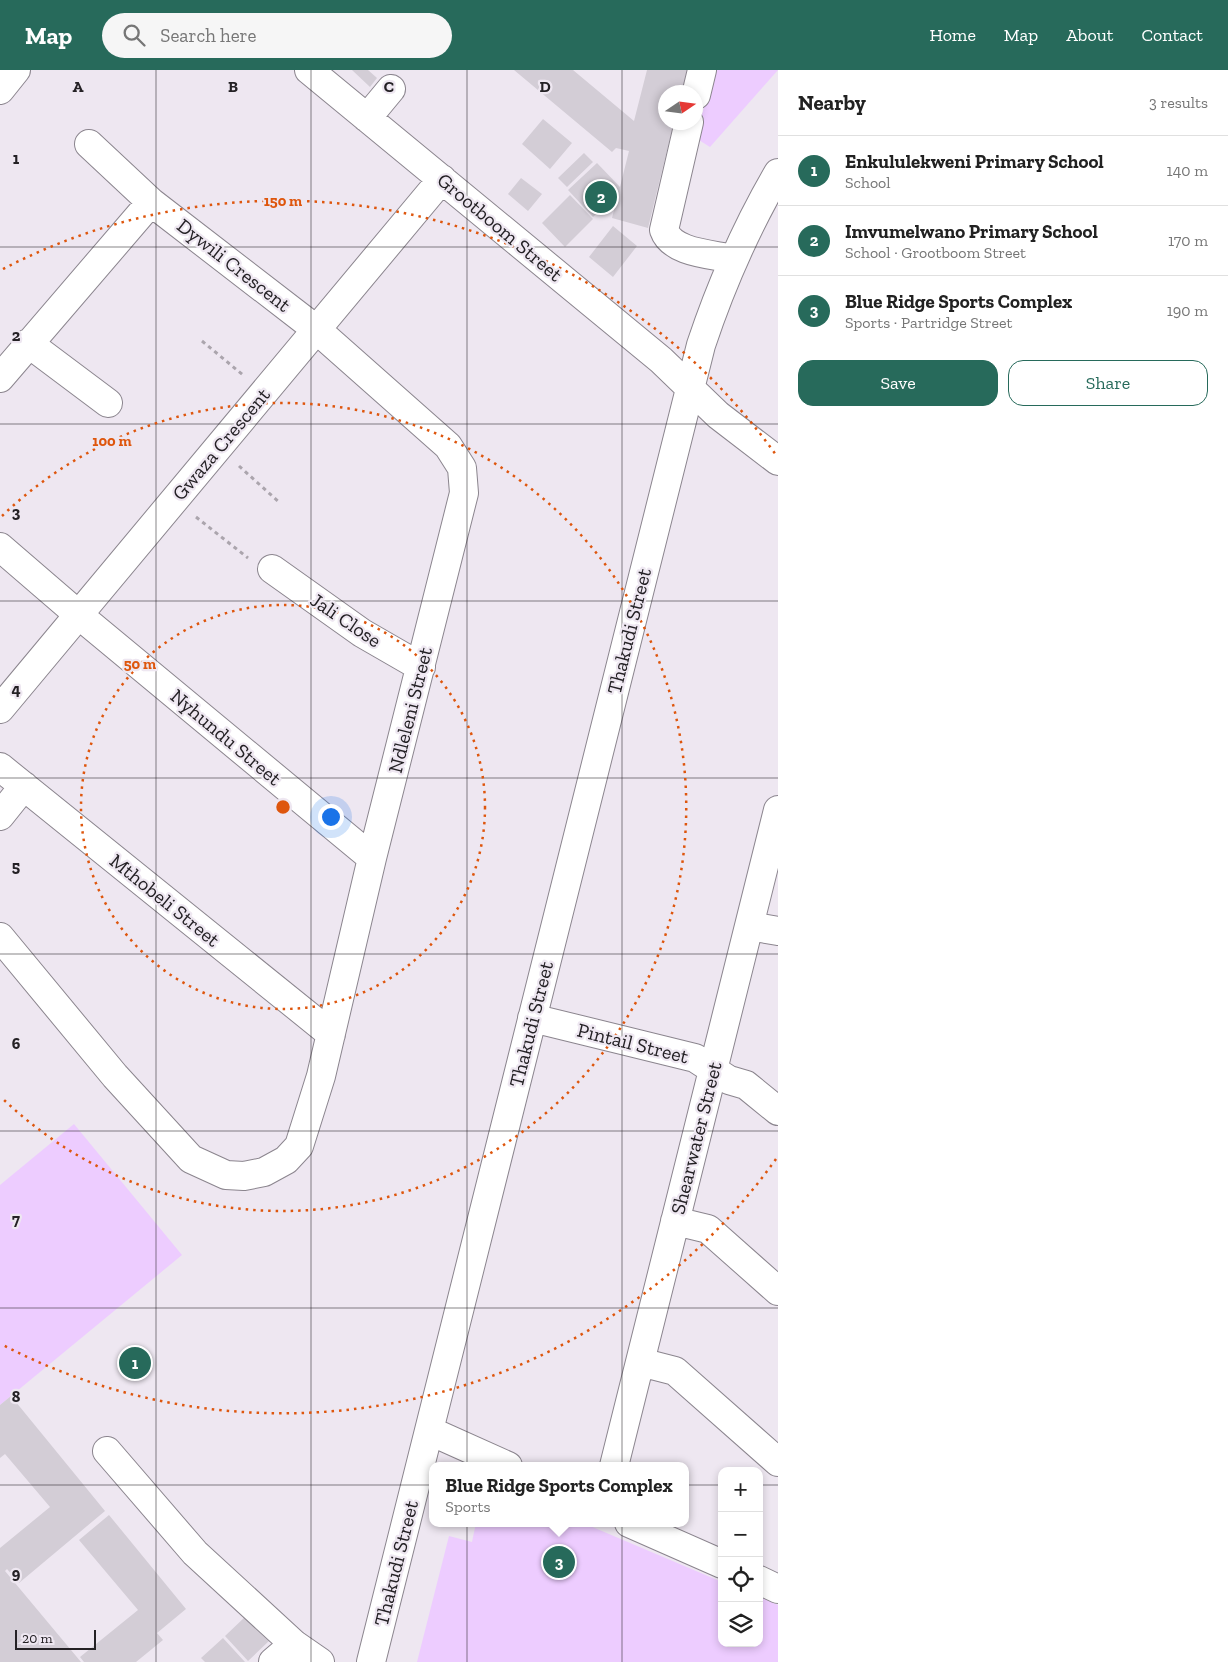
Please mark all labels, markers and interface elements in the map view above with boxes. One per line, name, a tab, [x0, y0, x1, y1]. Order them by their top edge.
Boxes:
search box	[102, 13, 452, 58]
text: Map	[25, 21, 72, 50]
icon: search	[120, 21, 148, 49]
text: Search here	[160, 24, 257, 47]
text: Home	[929, 24, 976, 46]
text: Map	[1004, 24, 1038, 46]
text: About	[1066, 24, 1113, 46]
text: Contact	[1141, 24, 1203, 46]
text: A	[73, 77, 84, 96]
text: B	[228, 77, 238, 96]
text: C	[384, 77, 394, 96]
text: D	[539, 77, 551, 96]
north arrow	[658, 85, 703, 130]
text: Nearby	[798, 90, 866, 115]
text: 3 results	[1149, 93, 1208, 112]
text: 1	[13, 149, 20, 168]
text: Enkululekweni Primary School	[845, 150, 1104, 173]
text: 1	[811, 161, 817, 180]
text: 140 m	[1167, 161, 1208, 180]
street label: Grootboom Street	[433, 168, 568, 287]
text: School	[845, 173, 891, 192]
pin: 2	[585, 178, 617, 216]
text: 150 m	[264, 192, 302, 210]
street label: Dywili Crescent	[172, 213, 296, 317]
text: Imvumelwano Primary School	[845, 220, 1098, 243]
text: 2	[810, 231, 818, 250]
text: 170 m	[1168, 231, 1208, 250]
text: School · Grootboom Street	[845, 243, 1026, 262]
text: Blue Ridge Sports Complex	[845, 290, 1072, 313]
text: 3	[810, 301, 818, 320]
text: 190 m	[1167, 301, 1208, 320]
text: Sports · Partridge Street	[845, 313, 1013, 332]
text: 2	[12, 326, 21, 345]
button: Save	[798, 360, 998, 406]
button: Share	[1008, 360, 1208, 406]
street label: Gwaza Crescent	[167, 382, 275, 505]
text: 100 m	[92, 432, 132, 450]
text: 3	[12, 503, 21, 522]
street label: Thakudi Street	[602, 565, 656, 696]
street label: Jali Close	[306, 588, 386, 652]
street label: Ndleleni Street	[383, 644, 437, 776]
text: 50 m	[124, 655, 156, 673]
text: 4	[11, 680, 21, 699]
street label: Nyhundu Street	[166, 684, 287, 791]
centre of rings	[274, 798, 292, 816]
your location	[318, 804, 344, 830]
street label: Mthobeli Street	[105, 848, 225, 952]
text: 5	[12, 857, 20, 876]
street label: Thakudi Street	[504, 958, 558, 1089]
street label: Pintail Street	[575, 1018, 692, 1069]
text: 6	[12, 1034, 21, 1053]
street label: Shearwater Street	[665, 1059, 727, 1217]
text: 7	[12, 1210, 20, 1229]
pin: 1	[119, 1344, 151, 1382]
text: 8	[12, 1387, 21, 1406]
popup	[429, 1462, 689, 1527]
map controls	[718, 1467, 763, 1647]
button: +	[718, 1467, 763, 1512]
text: Blue Ridge Sports Complex	[445, 1474, 673, 1497]
street label: Thakudi Street	[369, 1497, 423, 1628]
text: Sports	[445, 1497, 491, 1516]
button: −	[718, 1512, 763, 1557]
pin: 3	[543, 1543, 575, 1581]
button: locate	[718, 1557, 763, 1602]
text: 9	[12, 1564, 21, 1583]
button: layers	[718, 1602, 763, 1647]
scale bar	[15, 1627, 96, 1650]
text: 20 m	[22, 1630, 53, 1647]

